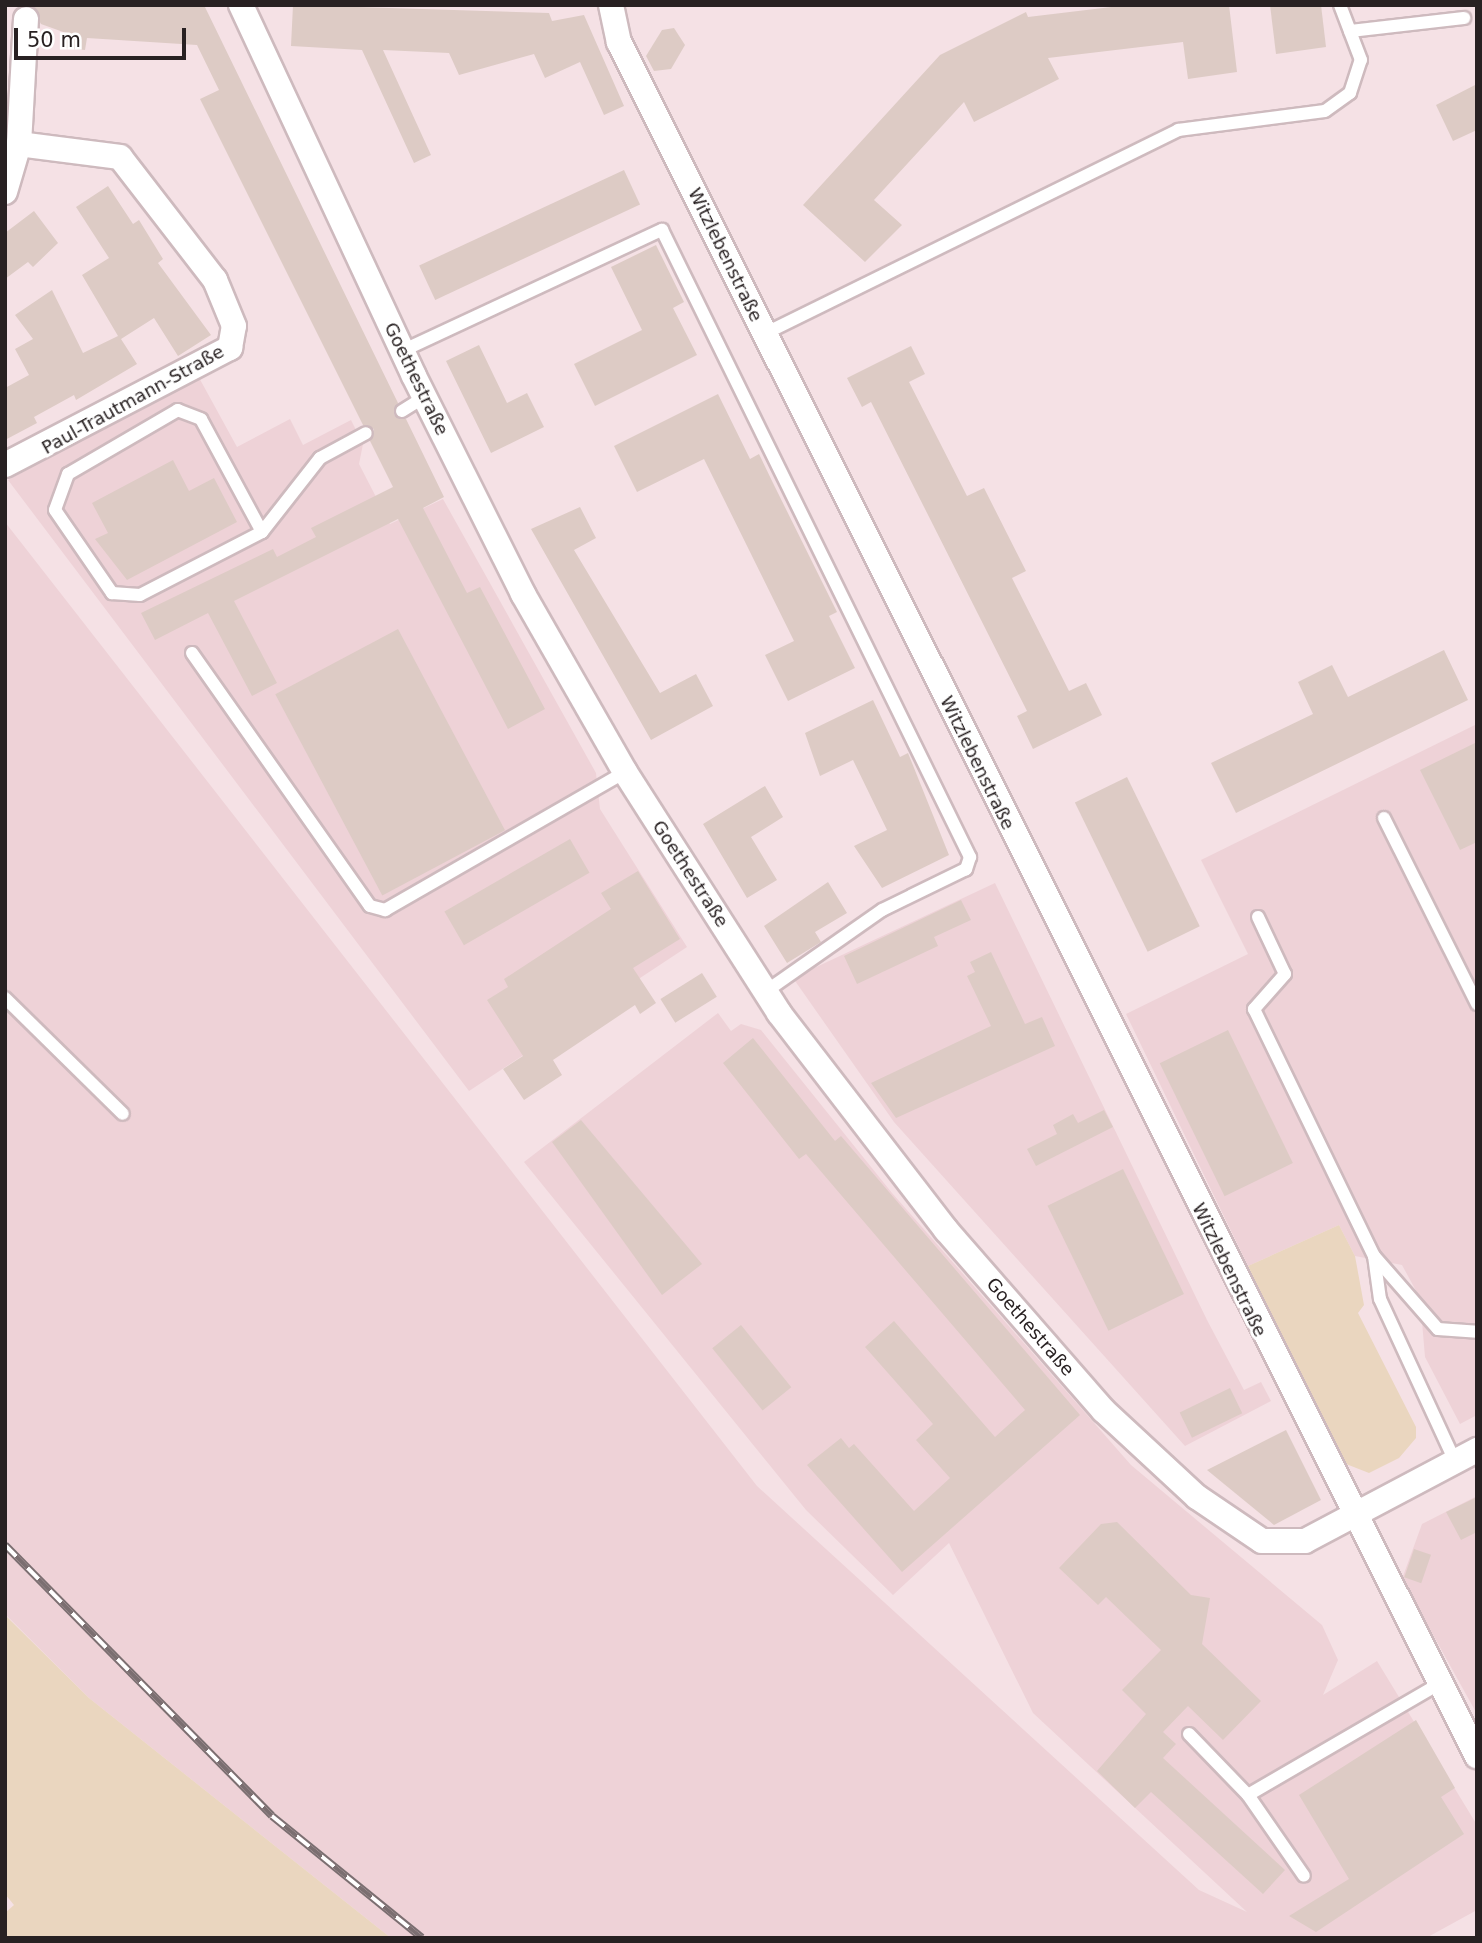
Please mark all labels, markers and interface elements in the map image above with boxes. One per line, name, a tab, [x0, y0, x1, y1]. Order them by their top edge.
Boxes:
scale bar	[18, 14, 189, 58]
text: 50 m	[27, 28, 81, 52]
street label: Witzlebenstraße	[683, 185, 767, 325]
street label: Goethestraße	[379, 319, 453, 439]
street label: Paul-Trautmann-Straße	[38, 341, 228, 459]
street label: Witzlebenstraße	[935, 693, 1019, 833]
street label: Goethestraße	[647, 817, 733, 931]
street label: Witzlebenstraße	[1187, 1200, 1271, 1340]
street label: Goethestraße	[982, 1274, 1078, 1380]

